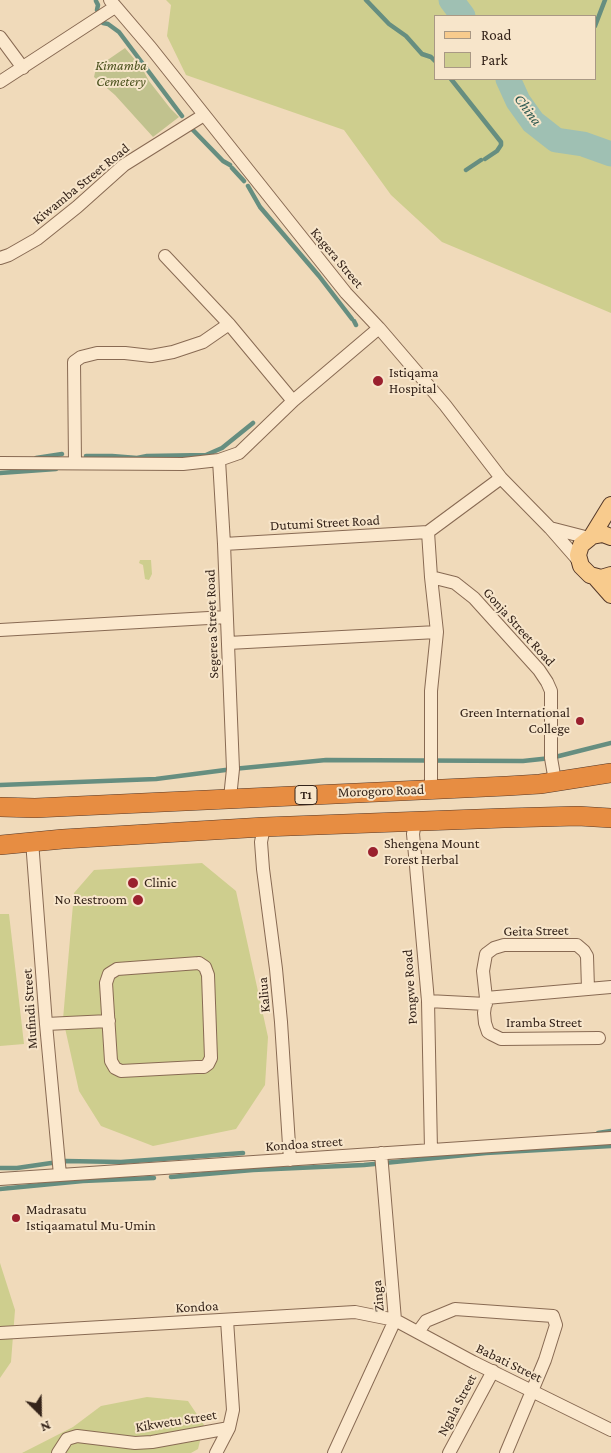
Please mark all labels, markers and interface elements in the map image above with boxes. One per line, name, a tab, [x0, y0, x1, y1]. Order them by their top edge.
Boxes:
legend	[434, 15, 596, 80]
text: Road	[481, 27, 511, 43]
text: Park	[481, 52, 508, 68]
park label: Kimamba Cemetery	[95, 58, 147, 90]
water label: China	[510, 91, 546, 129]
street label: Kiwamba Street Road	[29, 140, 133, 228]
street label: Kagera Street	[307, 224, 367, 292]
place label: Istiqama Hospital	[389, 365, 438, 398]
marker: Istiqama Hospital	[371, 374, 385, 388]
street label: Dutumi Street Road	[270, 512, 380, 534]
street label: Segerea Street Road	[202, 569, 222, 679]
street label: Gonja Street Road	[479, 584, 559, 670]
place label: Green International College	[460, 705, 570, 738]
marker: Green International College	[574, 715, 586, 727]
street label: Morogoro Road	[338, 781, 424, 801]
road number: T1	[295, 786, 317, 804]
place label: Shengena Mount Forest Herbal	[384, 836, 479, 869]
marker: Shengena Mount Forest Herbal	[366, 845, 380, 859]
place label: Clinic	[144, 875, 177, 891]
marker: Clinic	[126, 876, 140, 890]
place label: No Restroom	[55, 892, 127, 908]
marker: No Restroom	[131, 893, 145, 907]
street label: Geita Street	[503, 922, 569, 940]
street label: Pongwe Road	[399, 949, 421, 1025]
street label: Mufindi Street	[19, 968, 41, 1050]
street label: Kaliua	[254, 977, 274, 1013]
street label: Iramba Street	[506, 1015, 582, 1031]
street label: Kondoa street	[265, 1133, 343, 1155]
place label: Madrasatu Istiqaamatul Mu-Umin	[26, 1202, 156, 1234]
marker: Madrasatu Istiqaamatul Mu-Umin	[10, 1212, 22, 1224]
street label: Zinga	[368, 1280, 388, 1312]
street label: Kondoa	[175, 1297, 219, 1317]
street label: Babati Street	[473, 1340, 545, 1386]
street label: Ngala Street	[434, 1371, 480, 1439]
north arrow	[15, 1388, 65, 1438]
street label: Kikwetu Street	[134, 1406, 218, 1436]
text: N	[38, 1418, 53, 1436]

